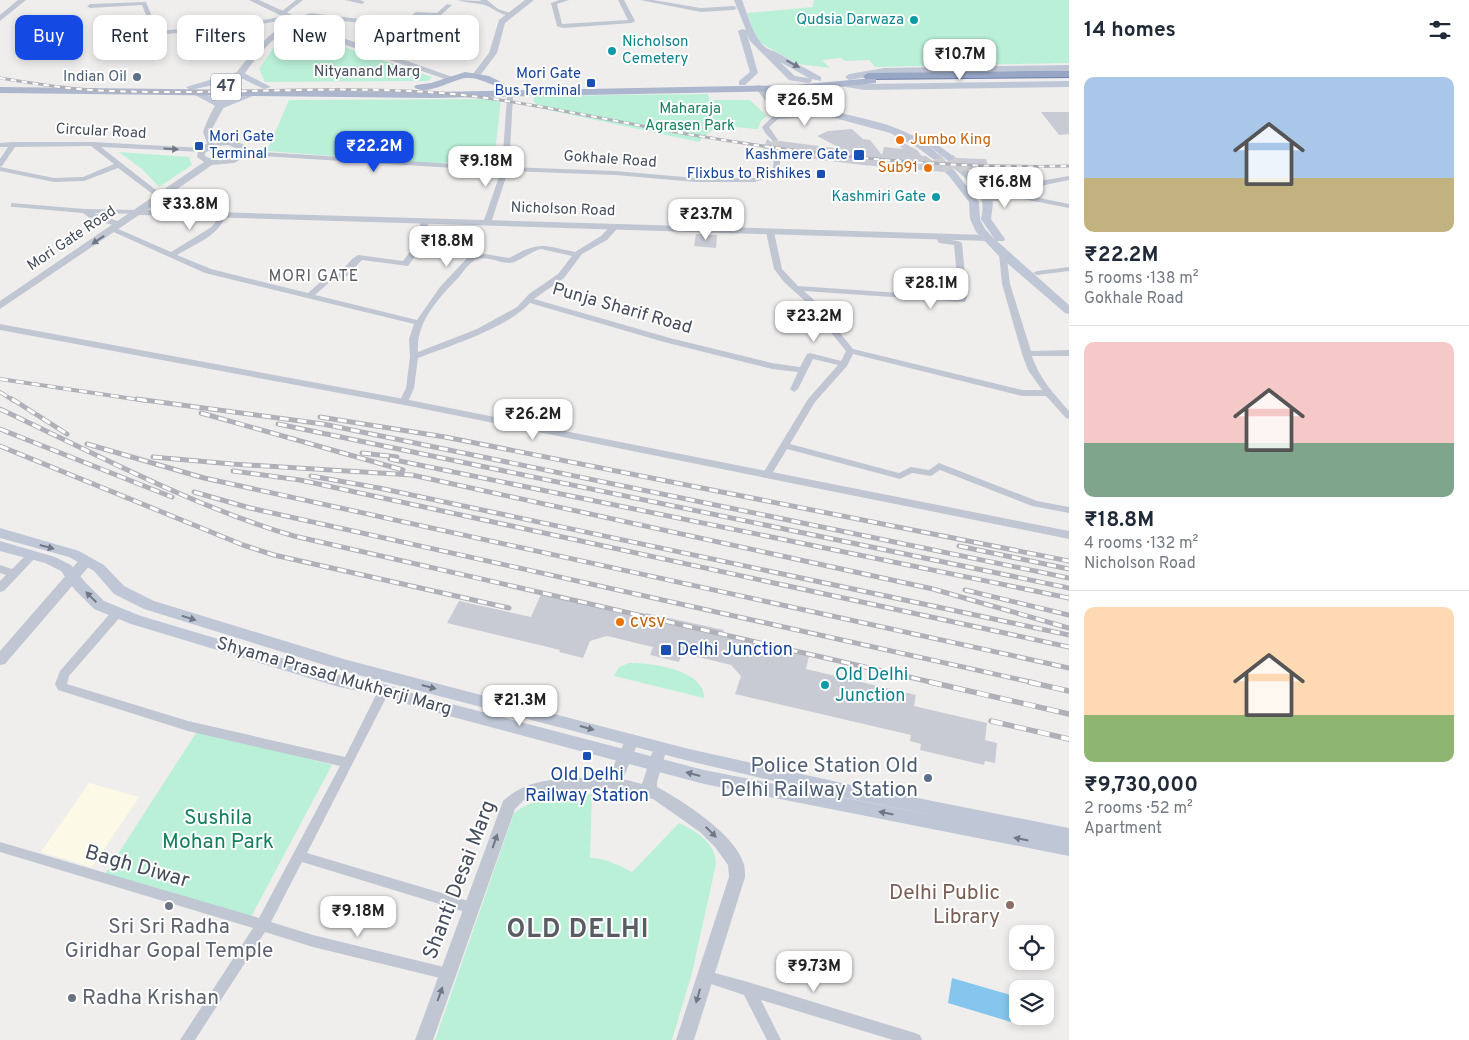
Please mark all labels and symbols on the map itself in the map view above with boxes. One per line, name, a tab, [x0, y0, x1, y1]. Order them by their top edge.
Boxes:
place label: Qudsia Darwaza	[796, 11, 904, 30]
marker: Qudsia Darwaza	[908, 14, 920, 26]
place label: Nicholson Cemetery	[622, 33, 689, 69]
pin: ₹10.7M	[919, 38, 1001, 81]
marker: Nicholson Cemetery	[606, 45, 618, 57]
one-way arrow	[786, 60, 800, 68]
street label: Nityanand Marg	[314, 63, 420, 82]
place label: Mori Gate Bus Terminal	[495, 65, 581, 101]
place label: Indian Oil	[63, 68, 127, 87]
marker: Indian Oil	[131, 71, 143, 83]
road number: 47	[211, 74, 241, 100]
marker: Mori Gate Bus Terminal	[585, 77, 597, 89]
pin: ₹26.5M	[764, 84, 846, 127]
park label: Maharaja Agrasen Park	[645, 100, 735, 136]
street label: Circular Road	[55, 120, 147, 144]
place label: Mori Gate Terminal	[209, 128, 274, 164]
pin: ₹22.2M	[333, 130, 415, 173]
place label: Jumbo King	[910, 131, 991, 150]
marker: Jumbo King	[894, 134, 906, 146]
marker: Mori Gate Terminal	[193, 140, 205, 152]
one-way arrow	[163, 145, 179, 153]
pin: ₹9.18M	[445, 146, 527, 188]
place label: Kashmere Gate	[745, 146, 848, 165]
street label: Gokhale Road	[563, 147, 657, 173]
marker: Kashmere Gate	[852, 148, 866, 162]
place label: Sub91	[878, 159, 918, 178]
marker: Sub91	[922, 162, 934, 174]
place label: Flixbus to Rishikes	[687, 165, 811, 184]
pin: ₹16.8M	[964, 166, 1046, 209]
marker: Flixbus to Rishikes	[815, 168, 827, 180]
pin: ₹33.8M	[149, 188, 231, 231]
place label: Kashmiri Gate	[832, 188, 926, 207]
marker: Kashmiri Gate	[930, 191, 942, 203]
pin: ₹23.7M	[665, 198, 747, 241]
street label: Nicholson Road	[510, 199, 616, 221]
street label: Mori Gate Road	[24, 202, 120, 276]
pin: ₹18.8M	[406, 226, 488, 268]
one-way arrow	[91, 235, 105, 245]
district label: MORI GATE	[269, 267, 359, 287]
pin: ₹28.1M	[890, 268, 972, 310]
street label: Punja Sharif Road	[549, 278, 695, 340]
pin: ₹23.2M	[773, 300, 855, 343]
pin: ₹26.2M	[492, 398, 574, 441]
one-way arrow	[39, 543, 54, 551]
one-way arrow	[86, 591, 98, 603]
place label: cvsv	[630, 611, 665, 634]
one-way arrow	[182, 614, 197, 622]
marker: cvsv	[614, 616, 626, 628]
street label: Shyama Prasad Mukherji Marg	[214, 632, 454, 722]
place label: Delhi Junction	[677, 639, 793, 662]
marker: Delhi Junction	[659, 643, 673, 657]
place label: Old Delhi Junction	[835, 664, 908, 708]
marker: Old Delhi Junction	[819, 679, 831, 691]
one-way arrow	[422, 683, 437, 691]
pin: ₹21.3M	[479, 684, 561, 727]
one-way arrow	[579, 725, 594, 733]
marker: Old Delhi Railway Station	[581, 750, 593, 762]
place label: Police Station Old Delhi Railway Station	[720, 753, 918, 804]
place label: Old Delhi Railway Station	[525, 764, 649, 808]
one-way arrow	[685, 770, 700, 778]
marker: Police Station Old Delhi Railway Station	[922, 772, 934, 784]
street label: Shanti Desai Marg	[417, 797, 503, 963]
park label: Sushila Mohan Park	[162, 805, 274, 856]
one-way arrow	[878, 809, 894, 817]
one-way arrow	[705, 826, 717, 838]
one-way arrow	[491, 833, 499, 848]
one-way arrow	[1014, 835, 1029, 843]
street label: Bagh Diwar	[81, 839, 193, 895]
place label: Delhi Public Library	[889, 880, 1000, 931]
pin: ₹9.18M	[317, 896, 399, 938]
marker: Delhi Public Library	[1004, 899, 1016, 911]
marker: Sri Sri Radha Giridhar Gopal Temple	[163, 900, 175, 912]
place label: Sri Sri Radha Giridhar Gopal Temple	[65, 914, 273, 965]
district label: OLD DELHI	[507, 914, 649, 947]
pin: ₹9.73M	[773, 950, 855, 993]
place label: Radha Krishan	[82, 985, 219, 1012]
one-way arrow	[436, 986, 444, 1001]
one-way arrow	[694, 988, 702, 1004]
marker: Radha Krishan	[66, 992, 78, 1004]

